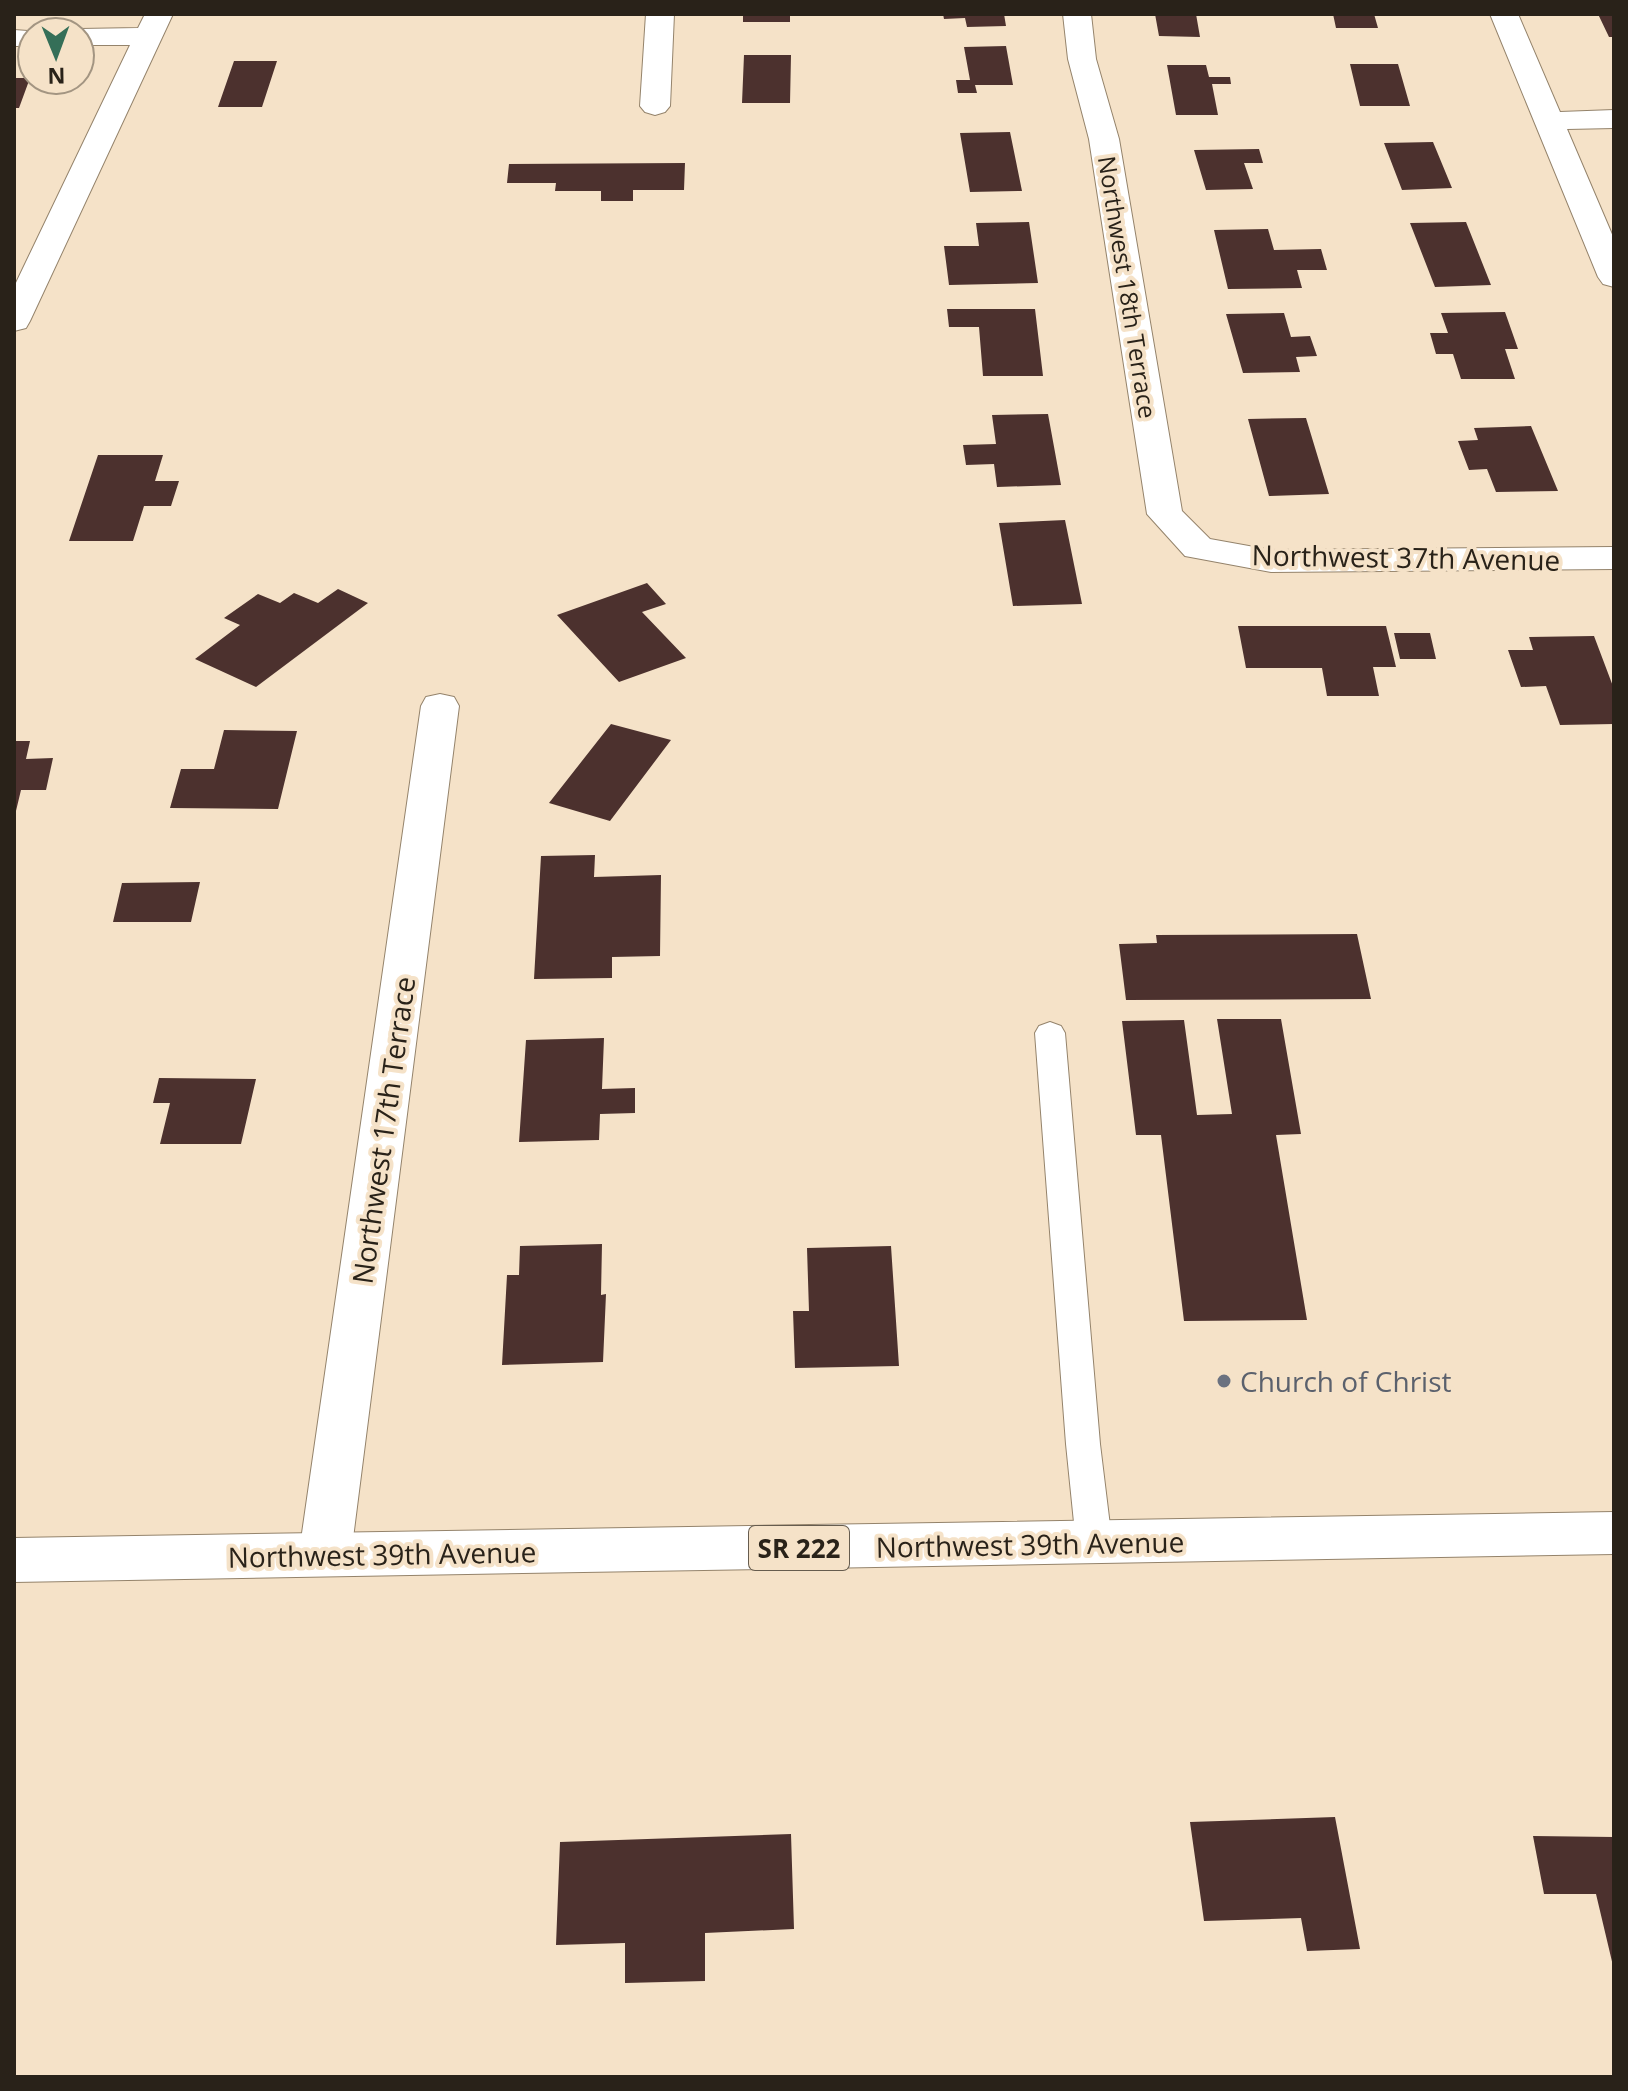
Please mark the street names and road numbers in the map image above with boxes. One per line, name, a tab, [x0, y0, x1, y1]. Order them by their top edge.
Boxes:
street label: Northwest 18th Terrace	[1091, 153, 1165, 421]
street label: Northwest 37th Avenue	[1251, 535, 1561, 579]
street label: Northwest 17th Terrace	[343, 974, 423, 1286]
street label: Northwest 39th Avenue	[875, 1522, 1185, 1566]
road number: SR 222	[749, 1526, 849, 1570]
street label: Northwest 39th Avenue	[227, 1532, 537, 1576]

